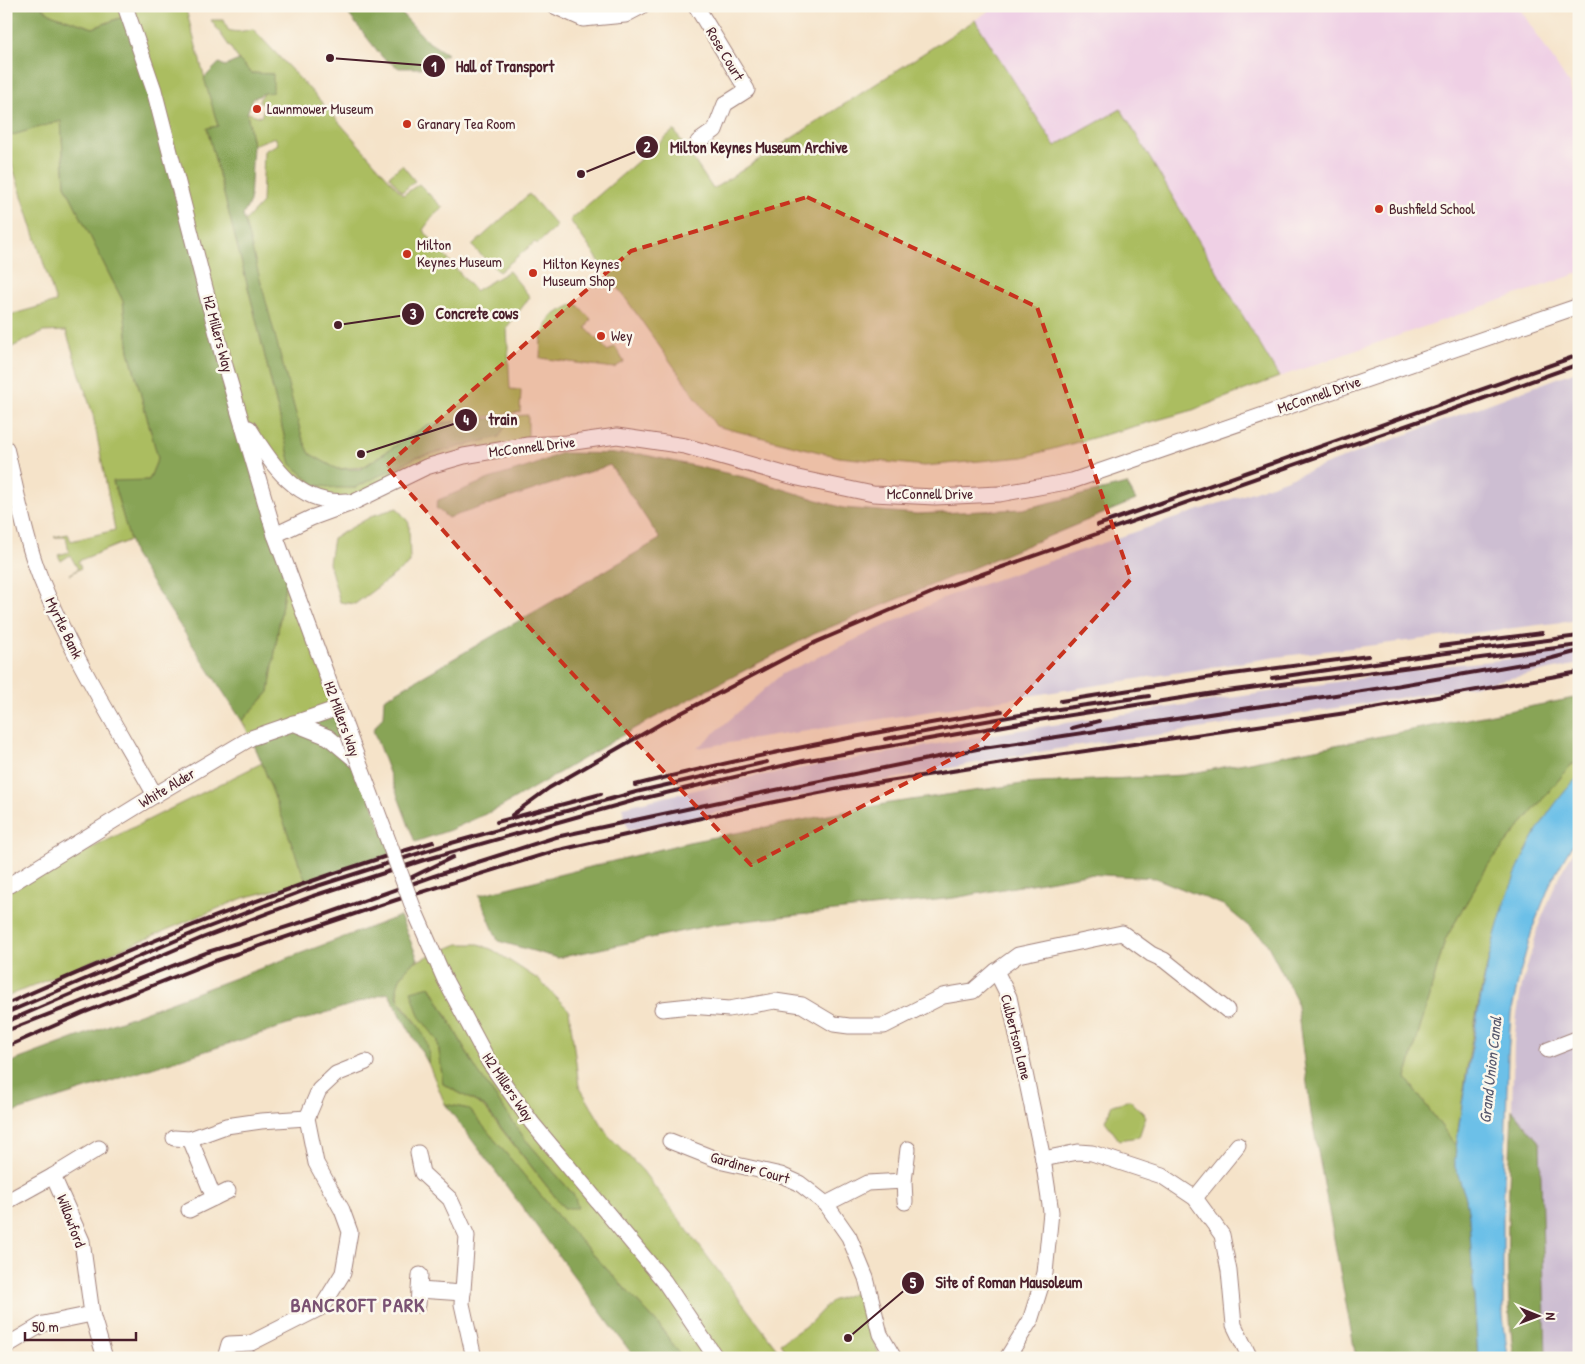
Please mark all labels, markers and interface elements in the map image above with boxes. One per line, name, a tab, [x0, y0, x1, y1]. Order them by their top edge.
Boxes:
street label: Rose Court	[701, 23, 750, 85]
callout: Hall of Transport	[421, 51, 564, 82]
text: Hall of Transport	[456, 55, 555, 78]
text: 1	[431, 56, 437, 77]
place label: Lawnmower Museum	[267, 98, 373, 119]
marker: Lawnmower Museum	[251, 103, 263, 115]
place label: Granary Tea Room	[417, 113, 516, 134]
marker: Granary Tea Room	[401, 118, 413, 130]
callout: Milton Keynes Museum Archive	[635, 131, 858, 162]
text: 2	[643, 136, 651, 157]
text: Milton Keynes Museum Archive	[670, 136, 849, 159]
place label: Bushfield School	[1389, 198, 1475, 219]
marker: Bushfield School	[1373, 203, 1385, 215]
place label: Milton Keynes Museum	[417, 234, 502, 272]
marker: Milton Keynes Museum	[401, 248, 413, 260]
place label: Milton Keynes Museum Shop	[543, 253, 620, 291]
marker: Milton Keynes Museum Shop	[527, 267, 539, 279]
street label: H2 Millers Way	[198, 293, 239, 375]
callout: Concrete cows	[401, 298, 529, 329]
text: Concrete cows	[436, 302, 519, 324]
text: 3	[410, 303, 417, 324]
place label: Wey	[611, 325, 633, 346]
marker: Wey	[595, 330, 607, 342]
street label: McConnell Drive	[1274, 370, 1363, 419]
callout: train	[454, 404, 527, 435]
text: train	[488, 408, 517, 430]
text: 4	[463, 409, 469, 430]
street label: McConnell Drive	[488, 431, 576, 462]
street label: McConnell Drive	[887, 483, 973, 504]
street label: Myrtle Bank	[41, 593, 88, 662]
street label: H2 Millers Way	[319, 678, 366, 759]
street label: White Alder	[135, 762, 199, 813]
street label: Culbertson Lane	[996, 992, 1037, 1082]
water label: Grand Union Canal	[1473, 1015, 1507, 1124]
street label: H2 Millers Way	[478, 1048, 539, 1125]
street label: Gardiner Court	[708, 1146, 793, 1189]
street label: Willowford	[52, 1191, 91, 1250]
callout: Site of Roman Mausoleum	[900, 1267, 1092, 1298]
text: Site of Roman Mausoleum	[936, 1271, 1083, 1293]
text: 5	[910, 1272, 917, 1293]
district label: BANCROFT PARK	[290, 1291, 426, 1318]
north arrow	[1512, 1292, 1562, 1342]
scale bar	[25, 1309, 136, 1341]
text: N	[1542, 1312, 1561, 1321]
text: 50 m	[32, 1316, 59, 1337]

